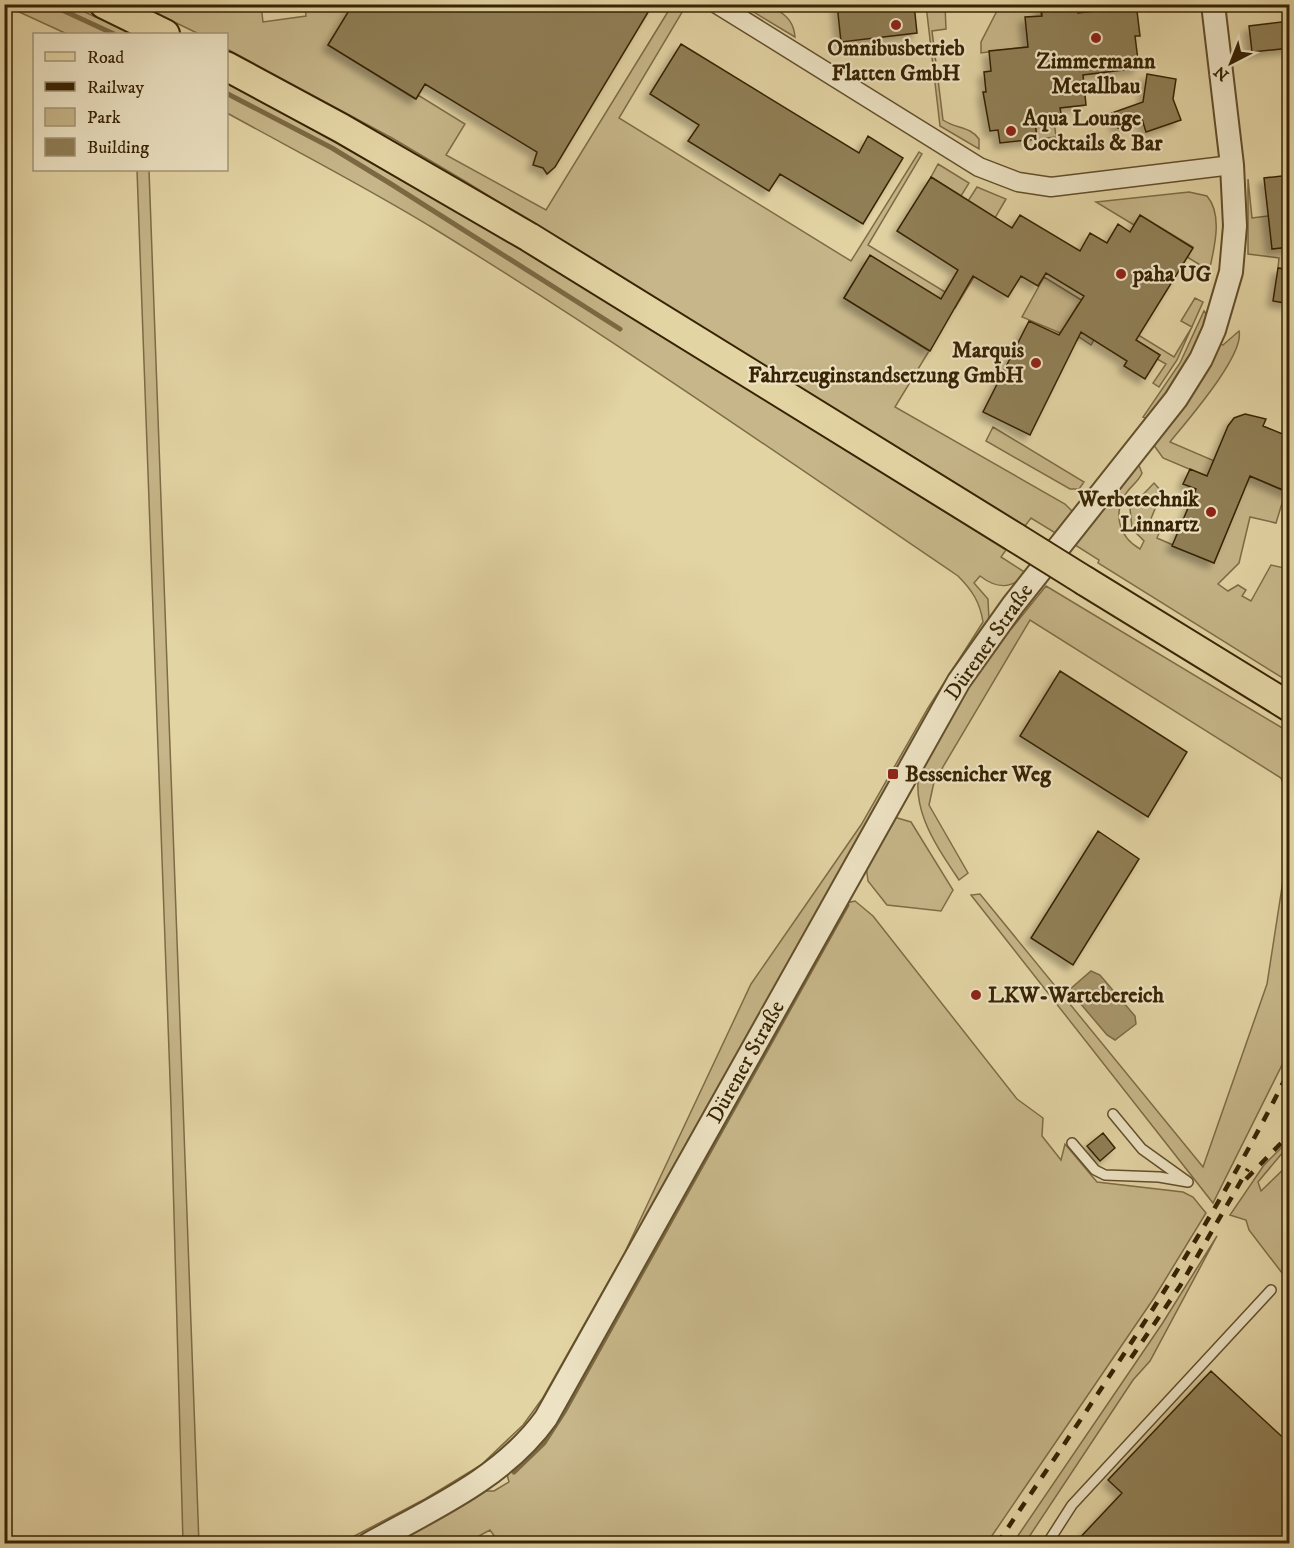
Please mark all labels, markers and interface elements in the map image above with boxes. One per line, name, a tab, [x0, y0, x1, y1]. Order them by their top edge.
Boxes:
marker: Omnibusbetrieb Flatten GmbH	[889, 18, 903, 32]
marker: Zimmermann Metallbau	[1089, 31, 1103, 45]
legend	[33, 33, 228, 171]
north arrow	[1201, 33, 1261, 93]
place label: Omnibusbetrieb Flatten GmbH	[827, 35, 965, 87]
text: Road	[87, 47, 124, 69]
place label: Zimmermann Metallbau	[1037, 48, 1156, 100]
text: N	[1210, 62, 1233, 85]
text: Railway	[87, 77, 145, 99]
place label: Aqua Lounge Cocktails & Bar	[1022, 105, 1163, 157]
text: Park	[87, 107, 121, 129]
marker: Aqua Lounge Cocktails & Bar	[1004, 124, 1018, 138]
text: Building	[87, 137, 149, 159]
place label: paha UG	[1132, 261, 1212, 288]
marker: paha UG	[1114, 267, 1128, 281]
place label: Marquis Fahrzeuginstandsetzung GmbH	[748, 337, 1025, 389]
marker: Marquis Fahrzeuginstandsetzung GmbH	[1029, 356, 1043, 370]
place label: Werbetechnik Linnartz	[1077, 486, 1200, 538]
marker: Werbetechnik Linnartz	[1204, 505, 1218, 519]
street label: Dürener Straße	[939, 578, 1039, 706]
place label: Bessenicher Weg	[905, 761, 1052, 788]
marker: Bessenicher Weg	[886, 767, 900, 781]
place label: LKW-Wartebereich	[988, 982, 1165, 1009]
marker: LKW-Wartebereich	[969, 988, 983, 1002]
street label: Dürener Straße	[701, 996, 791, 1128]

